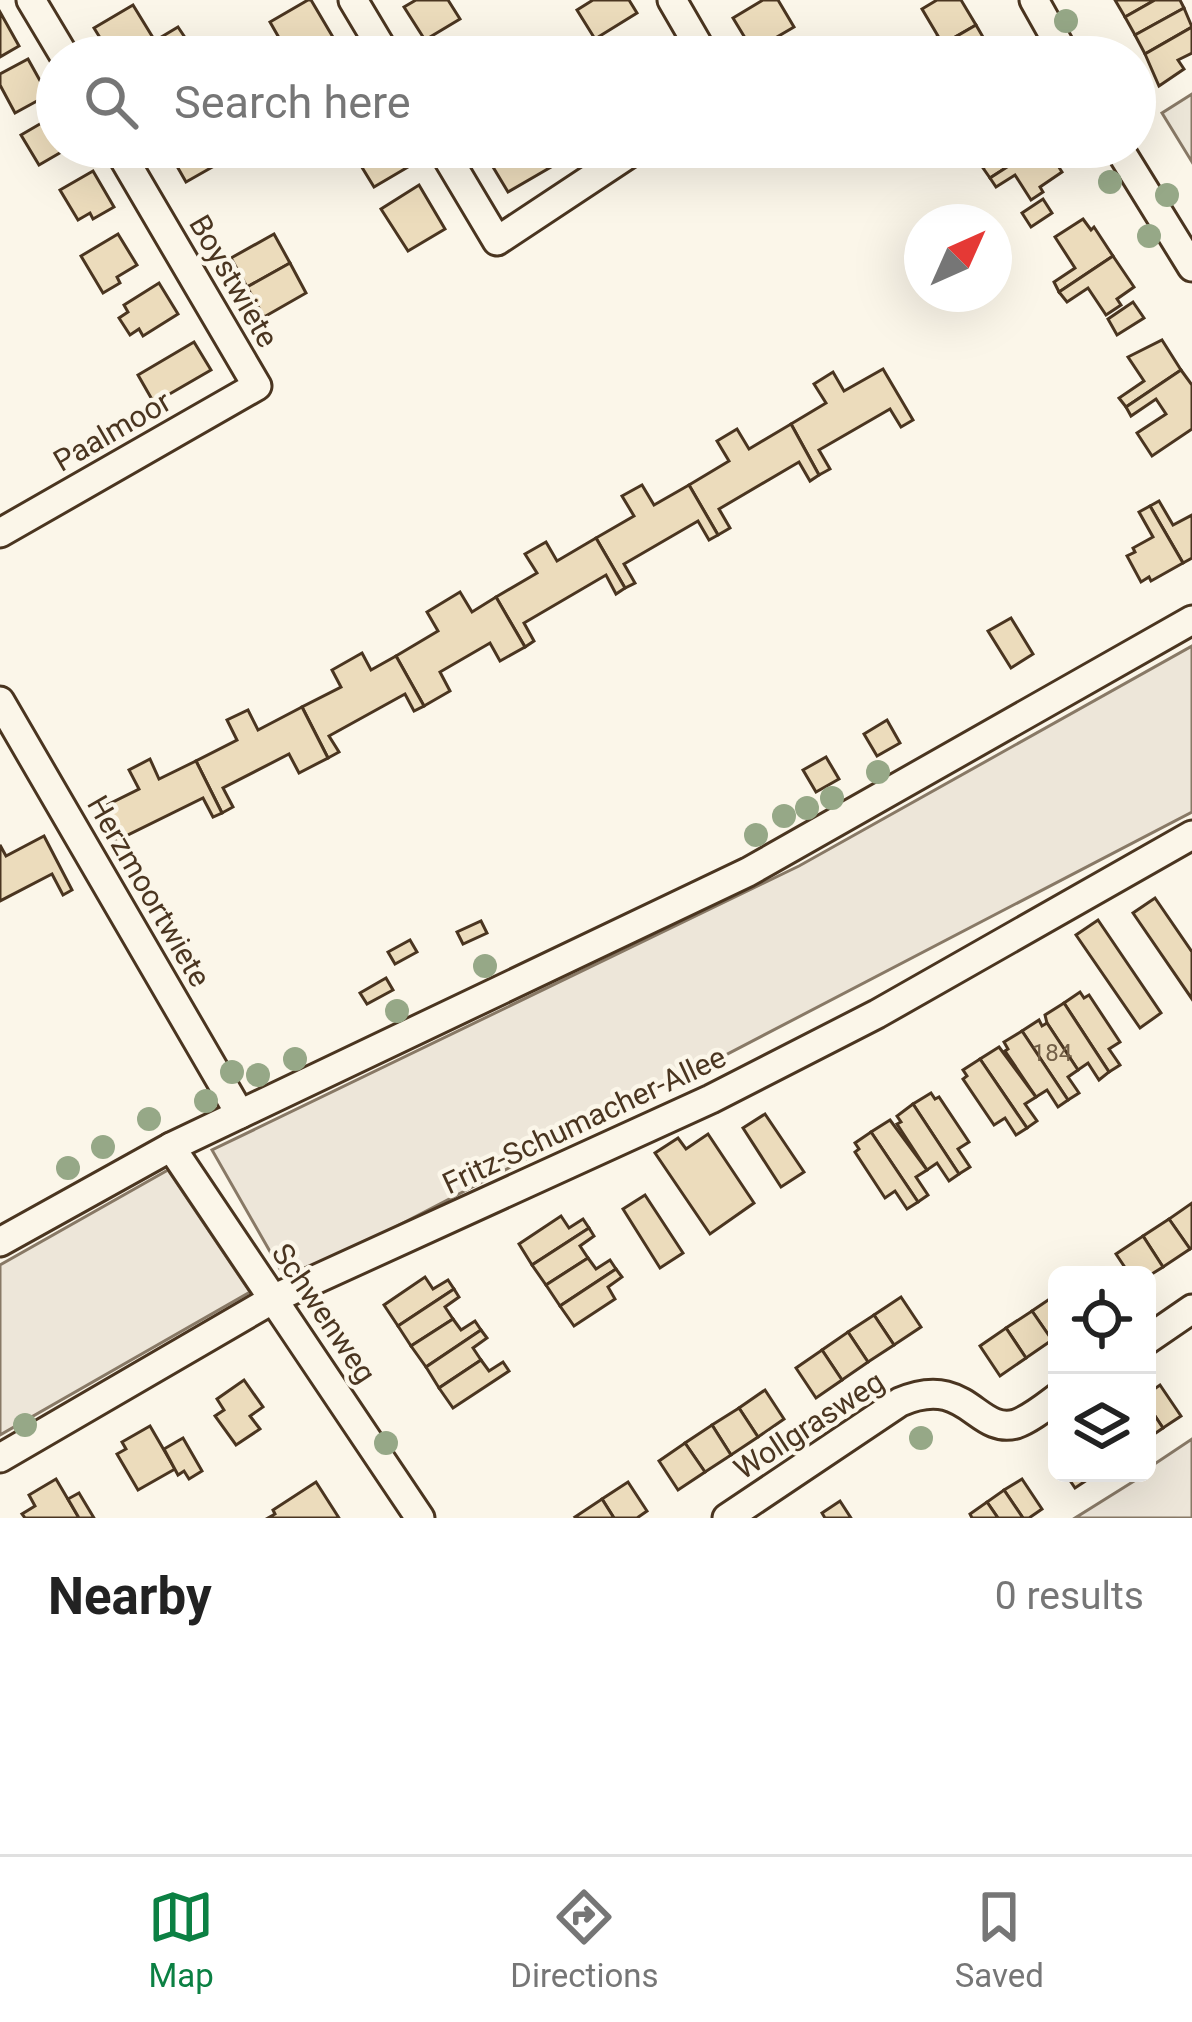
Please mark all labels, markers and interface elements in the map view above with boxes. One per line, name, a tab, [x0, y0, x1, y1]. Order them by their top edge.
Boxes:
search box	[36, 36, 1156, 168]
icon: search	[78, 69, 144, 135]
text: Search here	[174, 76, 411, 129]
north arrow	[904, 204, 1012, 312]
street label: Boystwiete	[182, 209, 286, 353]
street label: Paalmoor	[47, 383, 177, 479]
street label: Herzmoortwiete	[80, 789, 218, 993]
street label: Fritz-Schumacher-Allee	[437, 1039, 731, 1201]
house number: 184	[1032, 1039, 1072, 1067]
street label: Schwenweg	[265, 1237, 383, 1389]
map controls	[1048, 1266, 1156, 1482]
button: locate	[1048, 1266, 1156, 1374]
street label: Wollgrasweg	[728, 1364, 890, 1486]
button: layers	[1048, 1374, 1156, 1482]
text: Nearby	[48, 1567, 212, 1626]
text: 0 results	[995, 1573, 1144, 1619]
tab: Map	[148, 1884, 214, 1995]
tab: Directions	[510, 1884, 659, 1995]
tab: Saved	[955, 1884, 1044, 1995]

